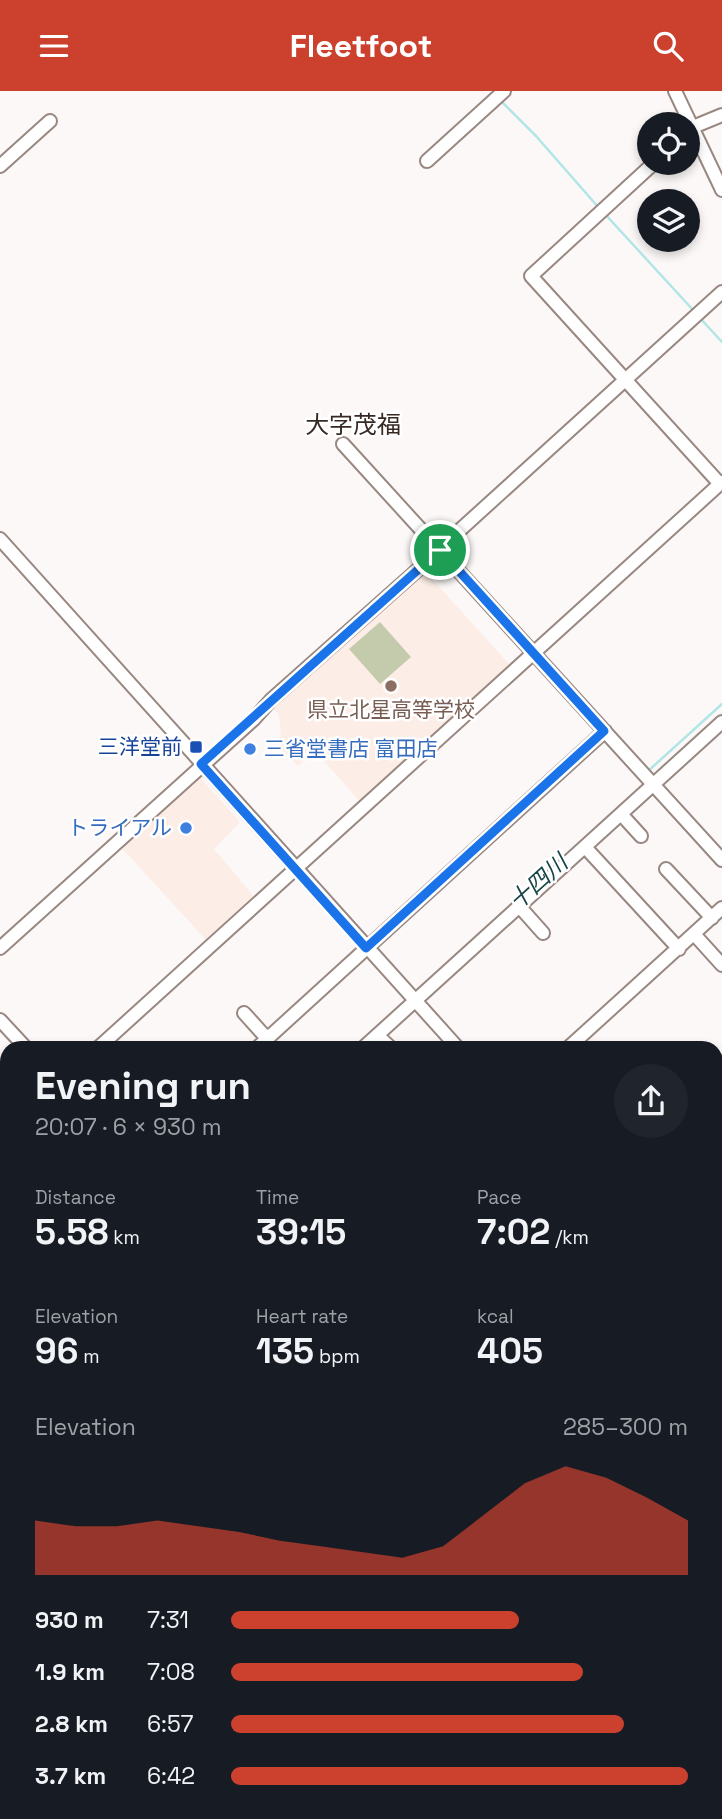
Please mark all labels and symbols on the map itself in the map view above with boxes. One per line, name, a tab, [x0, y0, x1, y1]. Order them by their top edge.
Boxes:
district label: 大字茂福	[305, 409, 401, 440]
pin	[410, 520, 470, 580]
marker: 県立北星高等学校	[383, 678, 399, 694]
place label: 県立北星高等学校	[307, 696, 475, 723]
place label: 三洋堂前	[98, 733, 182, 760]
place label: 三省堂書店 富田店	[264, 735, 437, 762]
marker: 三洋堂前	[188, 739, 204, 755]
marker: 三省堂書店 富田店	[242, 741, 258, 757]
place label: トライアル	[67, 814, 172, 841]
marker: トライアル	[178, 820, 194, 836]
water label: 十四川	[502, 846, 576, 916]

